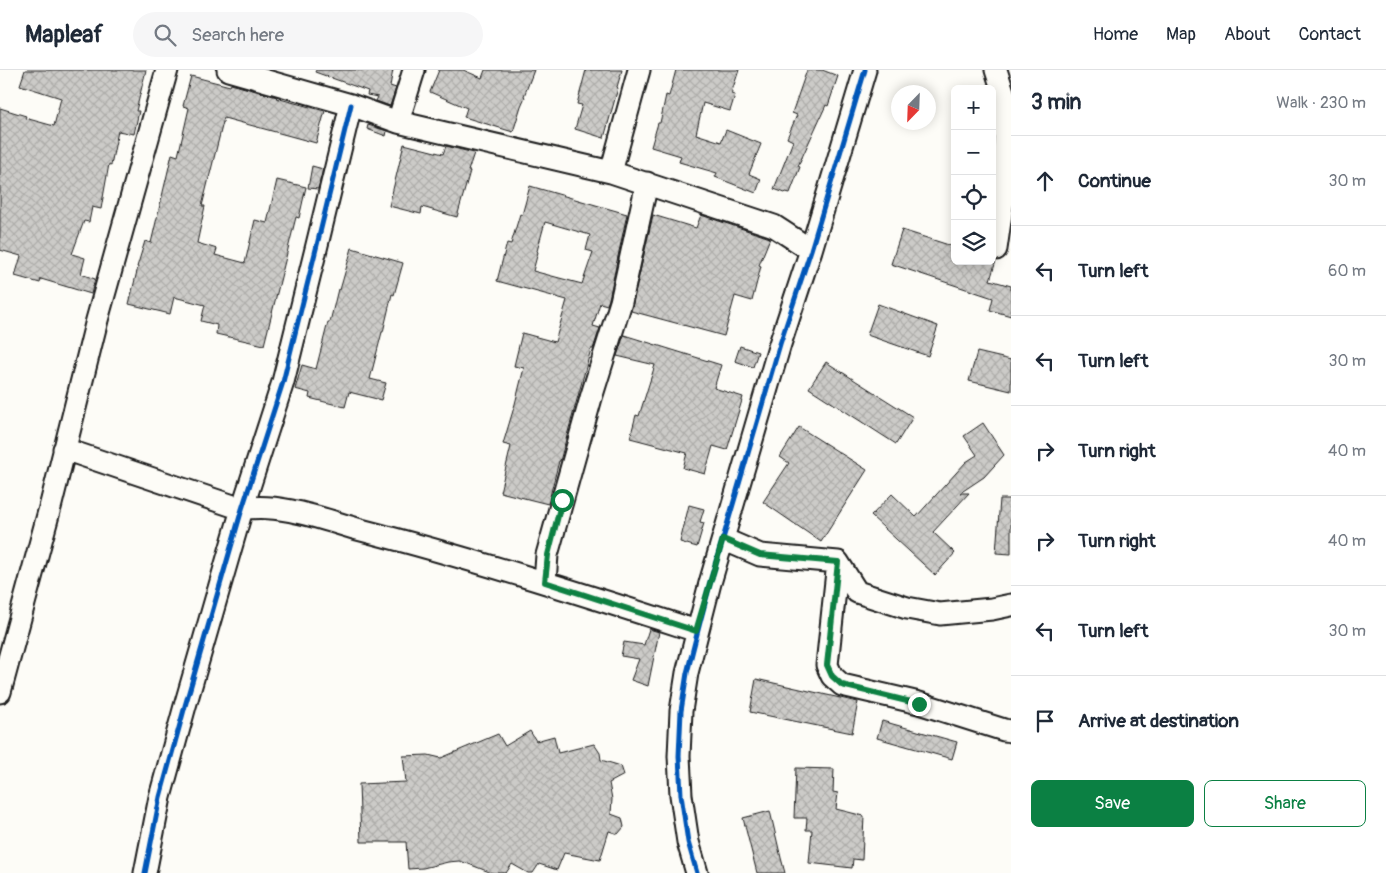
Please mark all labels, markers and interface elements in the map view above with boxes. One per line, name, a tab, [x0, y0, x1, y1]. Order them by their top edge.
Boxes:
search box	[133, 12, 483, 57]
text: Mapleaf	[25, 20, 103, 49]
icon: search	[151, 21, 179, 49]
text: Search here	[191, 23, 284, 47]
text: Home	[1093, 23, 1138, 46]
text: Map	[1166, 23, 1196, 46]
text: About	[1224, 23, 1270, 46]
text: Contact	[1298, 23, 1361, 46]
north arrow	[891, 85, 936, 130]
map controls	[951, 85, 996, 265]
button: +	[951, 85, 996, 130]
text: 3 min	[1031, 89, 1081, 116]
text: Walk · 230 m	[1276, 93, 1366, 113]
button: −	[951, 130, 996, 175]
icon: ahead	[1031, 167, 1059, 195]
text: Continue	[1078, 169, 1151, 193]
text: 30 m	[1328, 171, 1366, 191]
button: locate	[951, 175, 996, 220]
button: layers	[951, 220, 996, 265]
icon: left	[1031, 257, 1059, 285]
text: Turn left	[1078, 259, 1148, 283]
text: 60 m	[1328, 261, 1366, 281]
icon: left	[1031, 347, 1059, 375]
text: Turn left	[1078, 349, 1148, 373]
text: 30 m	[1328, 351, 1366, 371]
icon: right	[1031, 437, 1059, 465]
text: Turn right	[1078, 439, 1156, 463]
text: 40 m	[1328, 441, 1366, 461]
route start	[551, 489, 574, 512]
icon: right	[1031, 527, 1059, 555]
text: Turn right	[1078, 529, 1156, 553]
text: 40 m	[1328, 531, 1366, 551]
icon: left	[1031, 617, 1059, 645]
text: Turn left	[1078, 619, 1148, 643]
text: 30 m	[1328, 621, 1366, 641]
route end	[908, 693, 931, 716]
icon: arrive	[1031, 707, 1059, 735]
text: Arrive at destination	[1078, 709, 1239, 733]
button: Save	[1031, 780, 1194, 827]
button: Share	[1204, 780, 1366, 827]

